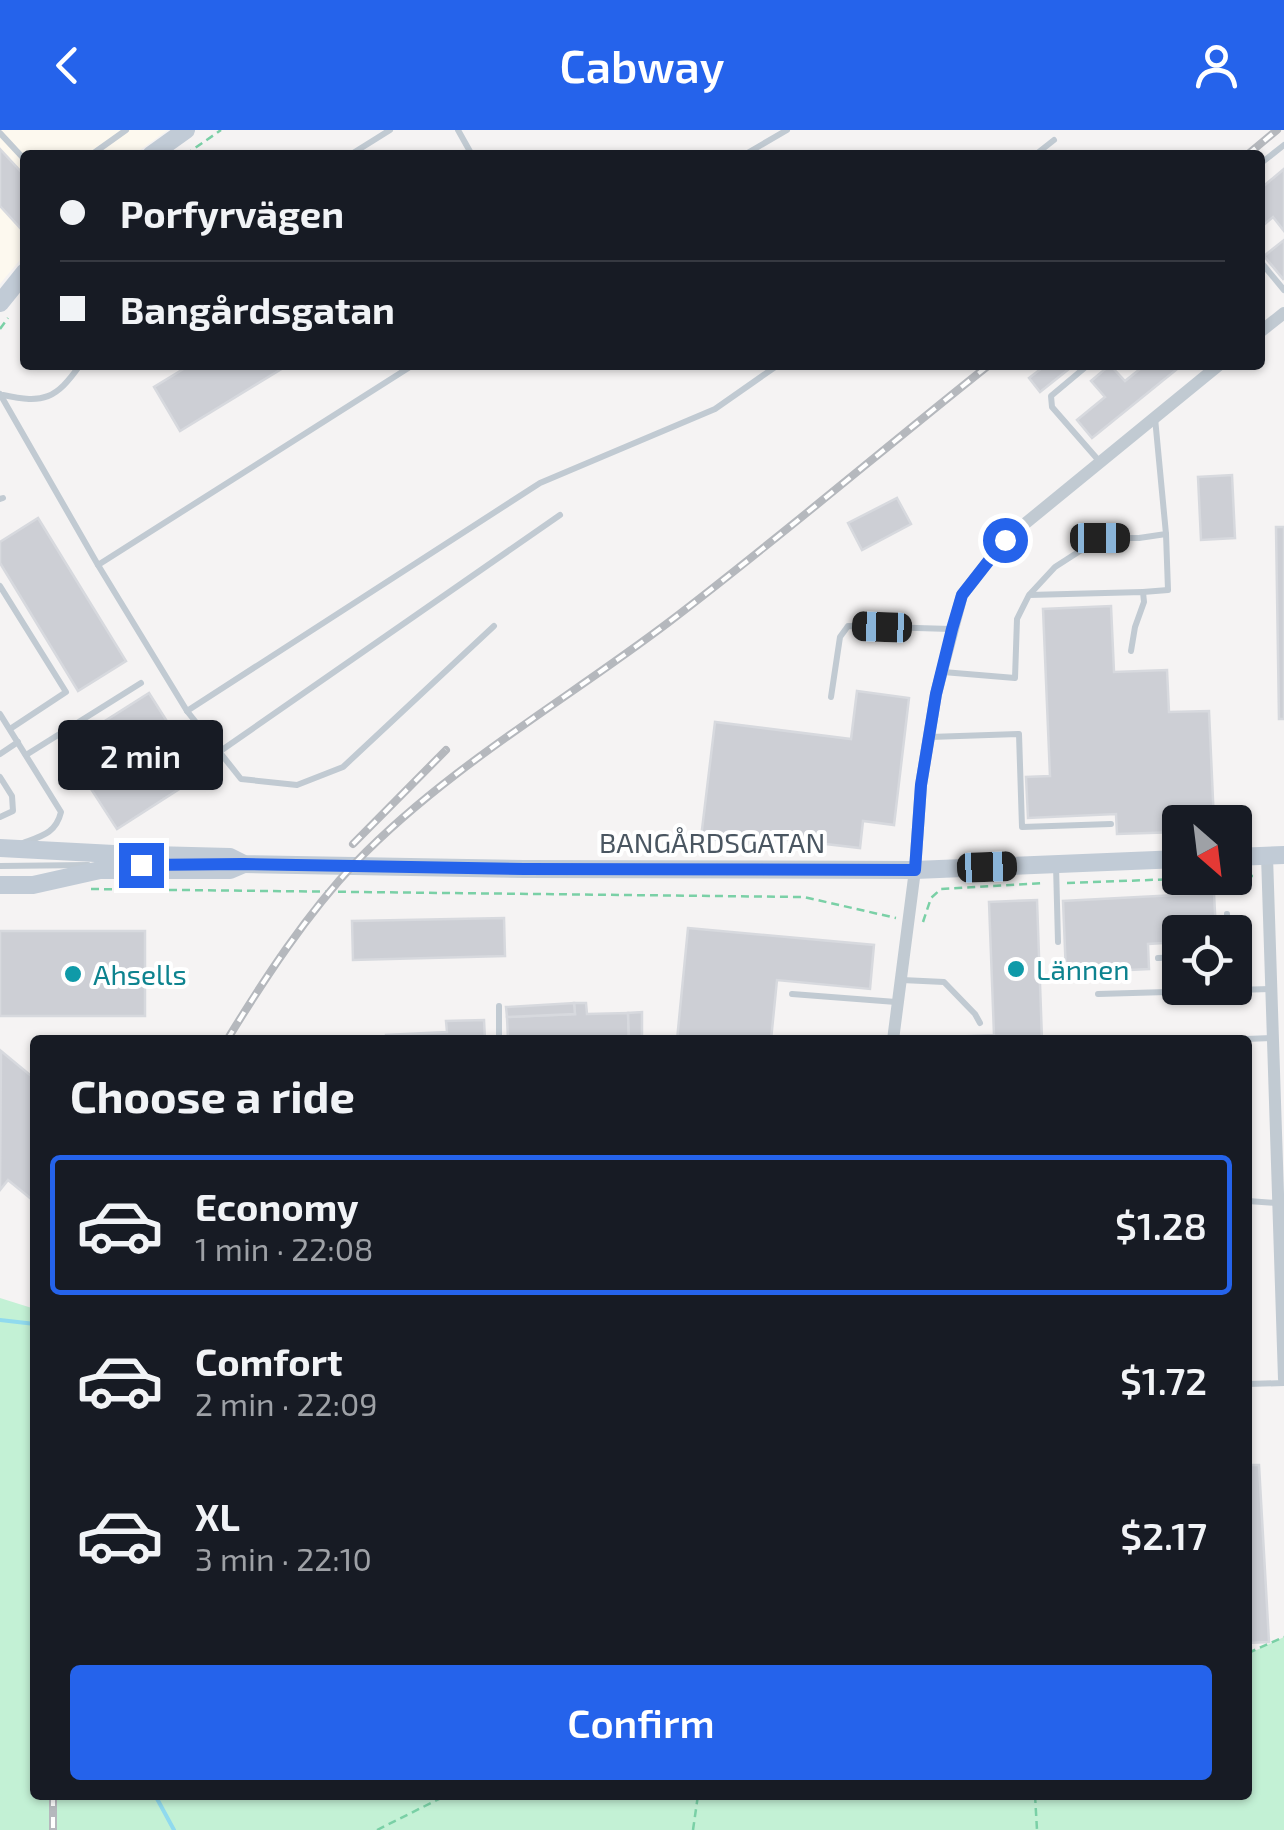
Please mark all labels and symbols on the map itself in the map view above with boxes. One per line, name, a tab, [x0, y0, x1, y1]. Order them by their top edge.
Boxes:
route start	[983, 518, 1028, 563]
car	[1070, 523, 1130, 553]
car	[851, 611, 913, 643]
callout: 2 min	[58, 720, 224, 790]
north arrow	[1162, 805, 1252, 895]
street label: BANGÅRDSGATAN	[599, 825, 825, 859]
route end	[119, 843, 164, 888]
car	[956, 851, 1018, 883]
place label: Lännen	[1036, 952, 1130, 986]
place label: Ahsells	[93, 957, 187, 991]
marker: Lännen	[1005, 958, 1027, 980]
marker: Ahsells	[62, 963, 84, 985]

